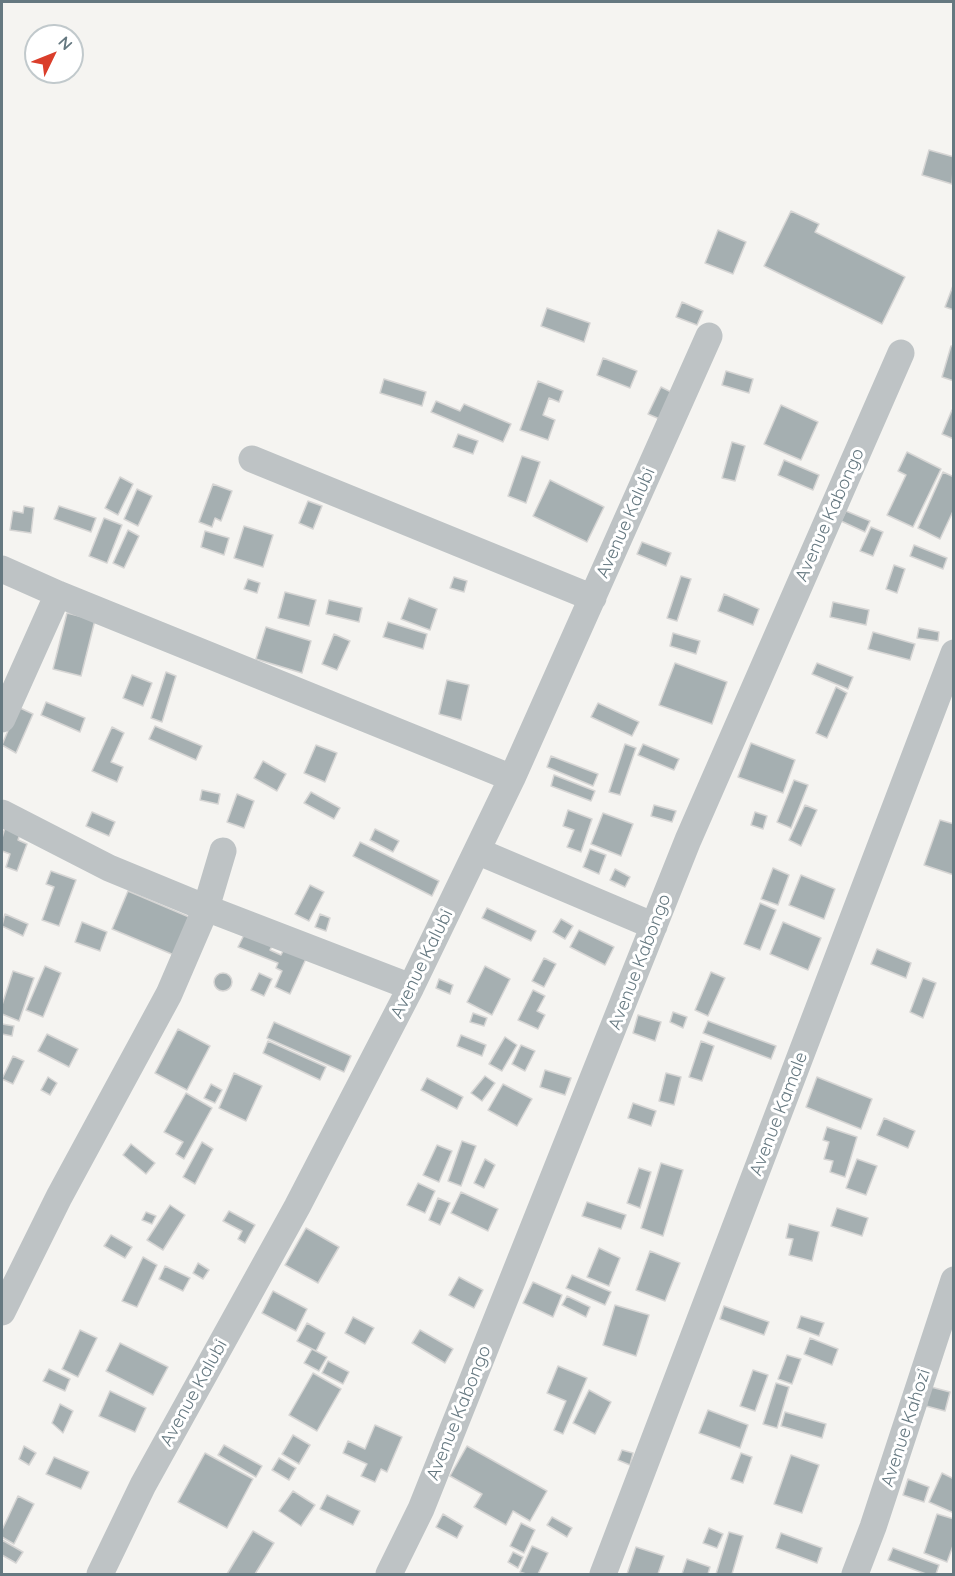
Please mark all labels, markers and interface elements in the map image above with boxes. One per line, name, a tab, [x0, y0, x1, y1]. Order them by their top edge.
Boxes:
north arrow	[24, 24, 84, 84]
text: N	[54, 32, 77, 54]
street label: Avenue Kabongo	[791, 445, 869, 585]
street label: Avenue Kalubi	[592, 464, 660, 582]
street label: Avenue Kabongo	[604, 891, 676, 1033]
street label: Avenue Kalubi	[386, 906, 458, 1022]
street label: Avenue Kamale	[745, 1049, 813, 1179]
street label: Avenue Kalubi	[156, 1336, 232, 1450]
street label: Avenue Kabongo	[422, 1342, 496, 1484]
street label: Avenue Kahozi	[877, 1366, 935, 1490]

